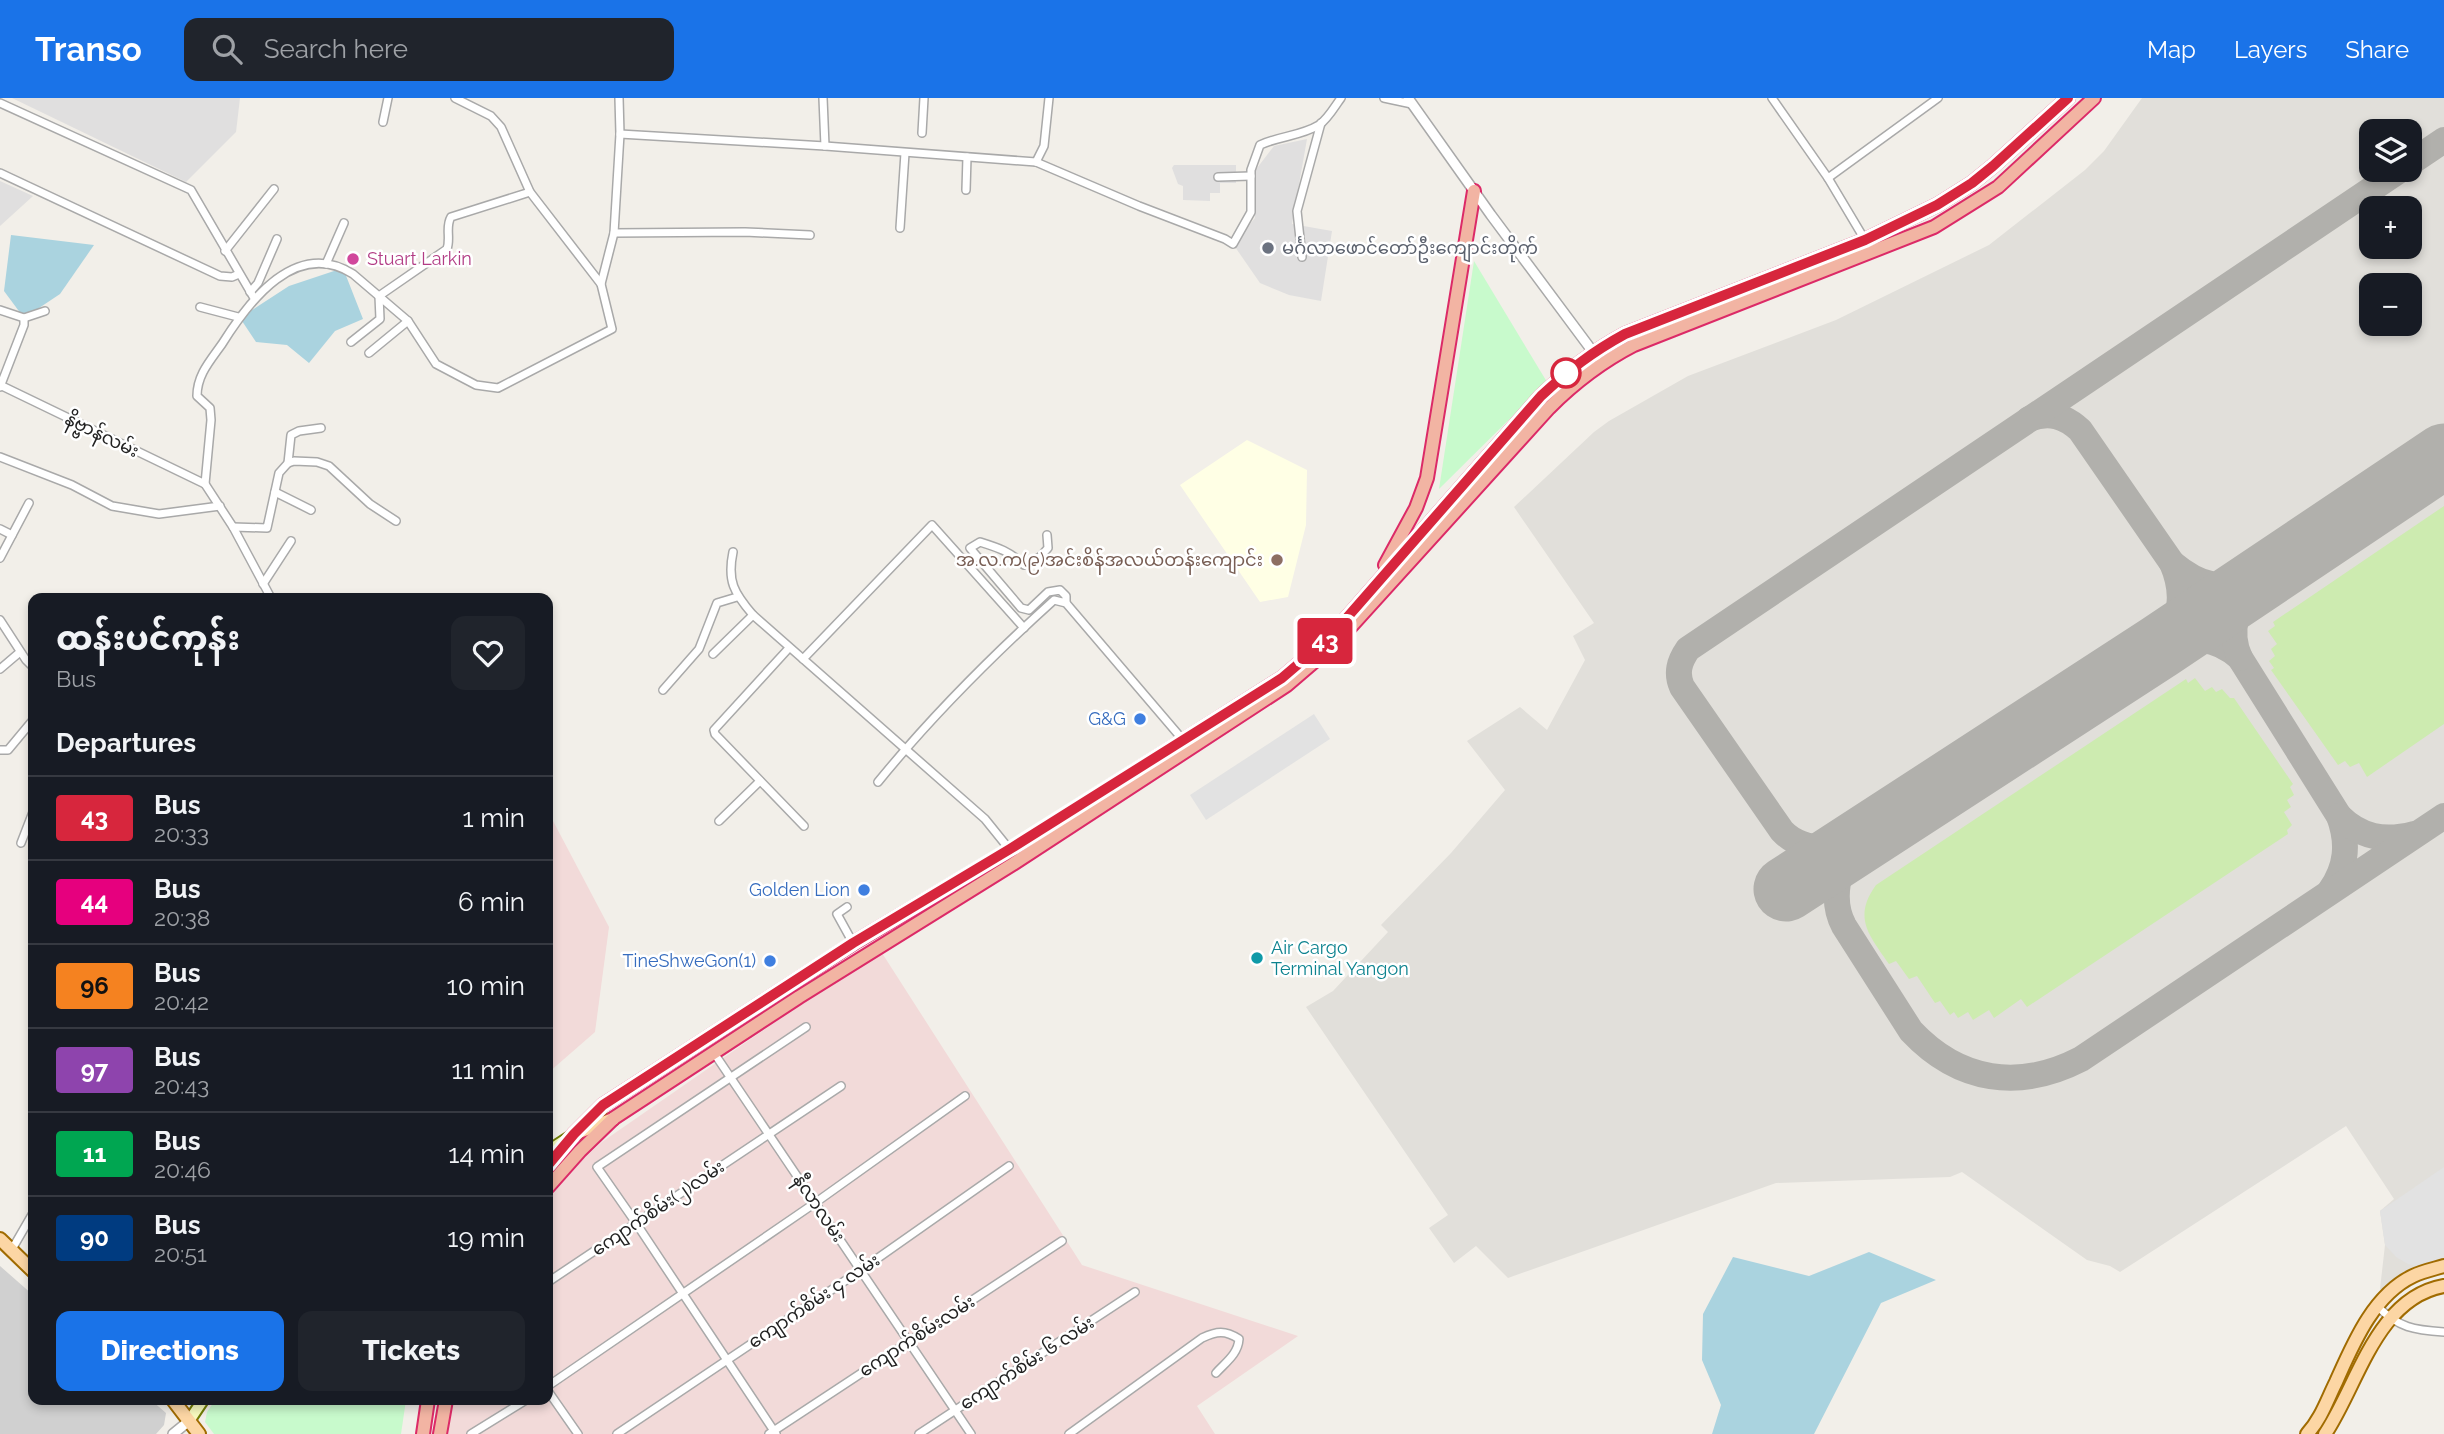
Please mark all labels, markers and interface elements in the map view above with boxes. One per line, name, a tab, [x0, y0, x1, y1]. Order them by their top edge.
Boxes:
search box	[184, 18, 674, 81]
text: Transo	[35, 30, 142, 69]
icon: search	[208, 30, 246, 68]
text: Search here	[264, 34, 408, 64]
text: Map	[2147, 35, 2196, 64]
text: Layers	[2234, 35, 2307, 64]
text: Share	[2345, 35, 2409, 64]
map controls	[2359, 119, 2422, 336]
button: layers	[2359, 119, 2422, 182]
button: +	[2359, 196, 2422, 259]
place label: မင်္ဂလာဖောင်တော်ဦးကျောင်းတိုက်	[1282, 234, 1538, 263]
marker: မင်္ဂလာဖောင်တော်ဦးကျောင်းတိုက်	[1260, 240, 1276, 256]
place label: Stuart Larkin	[367, 248, 472, 269]
marker: Stuart Larkin	[345, 251, 361, 267]
button: −	[2359, 273, 2422, 336]
unlabelled marker	[1551, 358, 1581, 388]
street label: နိဗ္ဗာန်လမ်း	[59, 405, 144, 466]
place label: အ.လ.က(၉)အင်းစိန်အလယ်တန်းကျောင်း	[956, 546, 1263, 575]
marker: အ.လ.က(၉)အင်းစိန်အလယ်တန်းကျောင်း	[1269, 552, 1285, 568]
button: heart	[451, 616, 525, 690]
line badge: 43	[1294, 618, 1356, 664]
text: ထန်းပင်ကုန်း	[56, 619, 240, 658]
text: 43	[1311, 626, 1339, 655]
text: Bus	[56, 665, 96, 692]
place label: G&G	[1088, 708, 1126, 729]
marker: G&G	[1132, 711, 1148, 727]
text: Departures	[56, 728, 196, 758]
text: Bus	[154, 790, 201, 820]
text: 43	[81, 803, 108, 832]
text: 1 min	[463, 803, 525, 833]
text: 20:33	[154, 820, 209, 847]
text: Bus	[154, 874, 201, 904]
place label: Golden Lion	[749, 879, 850, 900]
marker: Golden Lion	[856, 882, 872, 898]
text: 44	[81, 887, 108, 916]
text: 6 min	[458, 887, 525, 917]
text: 20:38	[154, 904, 210, 931]
place label: Air Cargo Terminal Yangon	[1271, 937, 1409, 979]
place label: TineShweGon(1)	[623, 950, 756, 971]
marker: Air Cargo Terminal Yangon	[1249, 950, 1265, 966]
marker: TineShweGon(1)	[762, 953, 778, 969]
text: Bus	[154, 958, 201, 988]
text: 96	[80, 971, 109, 1000]
text: 10 min	[447, 971, 525, 1001]
text: 20:42	[154, 988, 209, 1015]
text: Bus	[154, 1042, 201, 1072]
text: 97	[81, 1055, 108, 1084]
text: 11 min	[451, 1055, 525, 1085]
text: 20:43	[154, 1072, 209, 1099]
text: Bus	[154, 1126, 201, 1156]
text: 11	[83, 1139, 106, 1168]
text: 14 min	[448, 1139, 525, 1169]
street label: ကျောက်စိမ်း(၂)လမ်း	[586, 1153, 731, 1264]
text: 20:46	[154, 1156, 211, 1183]
street label: နီလာလမ်း	[785, 1168, 852, 1248]
text: Bus	[154, 1210, 201, 1240]
text: 90	[80, 1223, 109, 1252]
text: 19 min	[447, 1223, 525, 1253]
text: 20:51	[154, 1240, 207, 1267]
street label: ကျောက်စိမ်း ၄ လမ်း	[742, 1246, 886, 1356]
street label: ကျောက်စိမ်းလမ်း	[853, 1288, 981, 1385]
street label: ကျောက်စိမ်း ၆ လမ်း	[954, 1309, 1100, 1418]
button: Directions	[56, 1311, 284, 1391]
button: Tickets	[298, 1311, 525, 1391]

